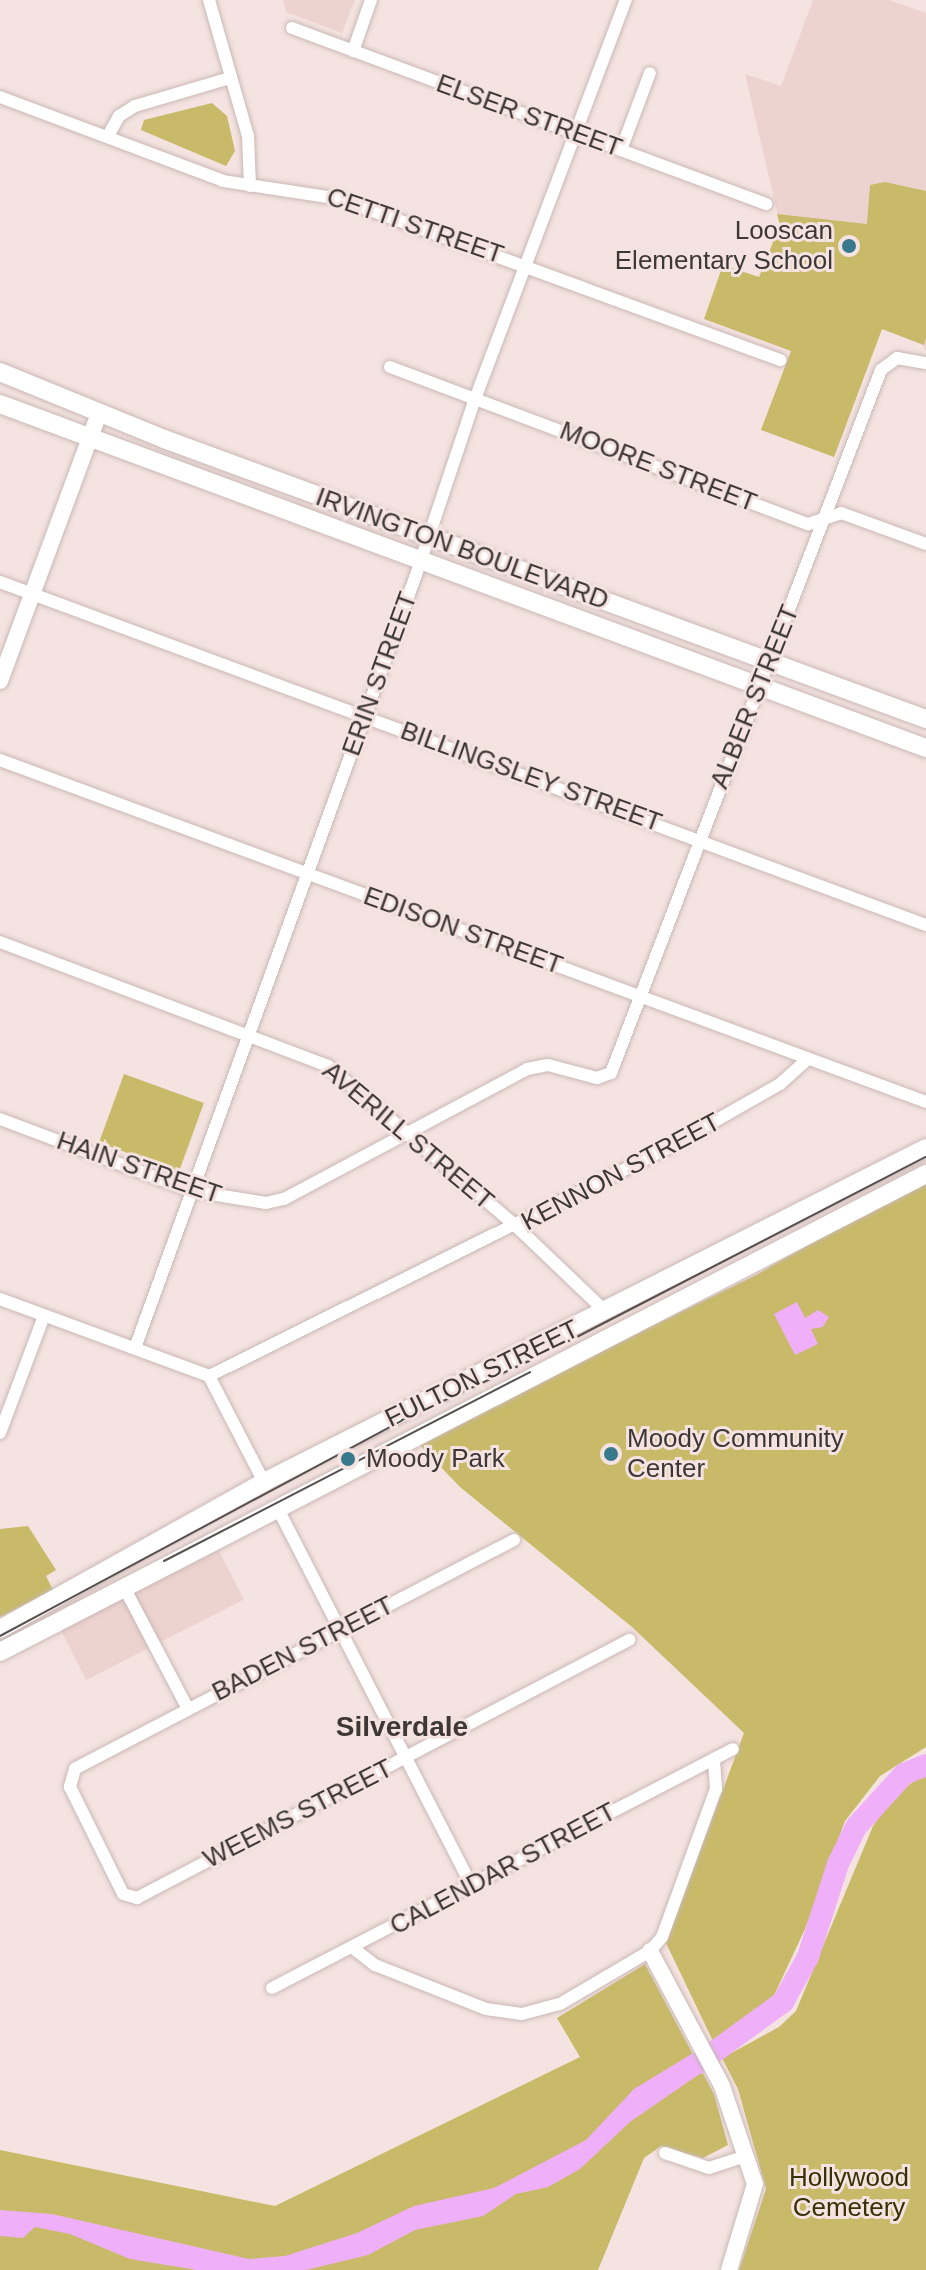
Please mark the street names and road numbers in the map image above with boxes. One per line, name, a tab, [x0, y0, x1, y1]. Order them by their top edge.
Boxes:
street label: ELSER STREET	[432, 68, 626, 164]
street label: CETTI STREET	[323, 181, 507, 271]
street label: MOORE STREET	[555, 415, 761, 519]
street label: IRVINGTON BOULEVARD	[311, 481, 613, 617]
street label: ERIN STREET	[336, 588, 424, 760]
street label: ALBER STREET	[704, 601, 806, 793]
street label: BILLINGSLEY STREET	[396, 715, 666, 839]
street label: EDISON STREET	[359, 881, 567, 981]
street label: AVERILL STREET	[316, 1055, 500, 1217]
street label: KENNON STREET	[516, 1106, 726, 1238]
street label: HAIN STREET	[53, 1125, 225, 1211]
street label: FULTON STREET	[380, 1314, 584, 1434]
street label: BADEN STREET	[207, 1590, 399, 1708]
street label: WEEMS STREET	[198, 1753, 398, 1875]
street label: CALENDAR STREET	[385, 1796, 621, 1942]

